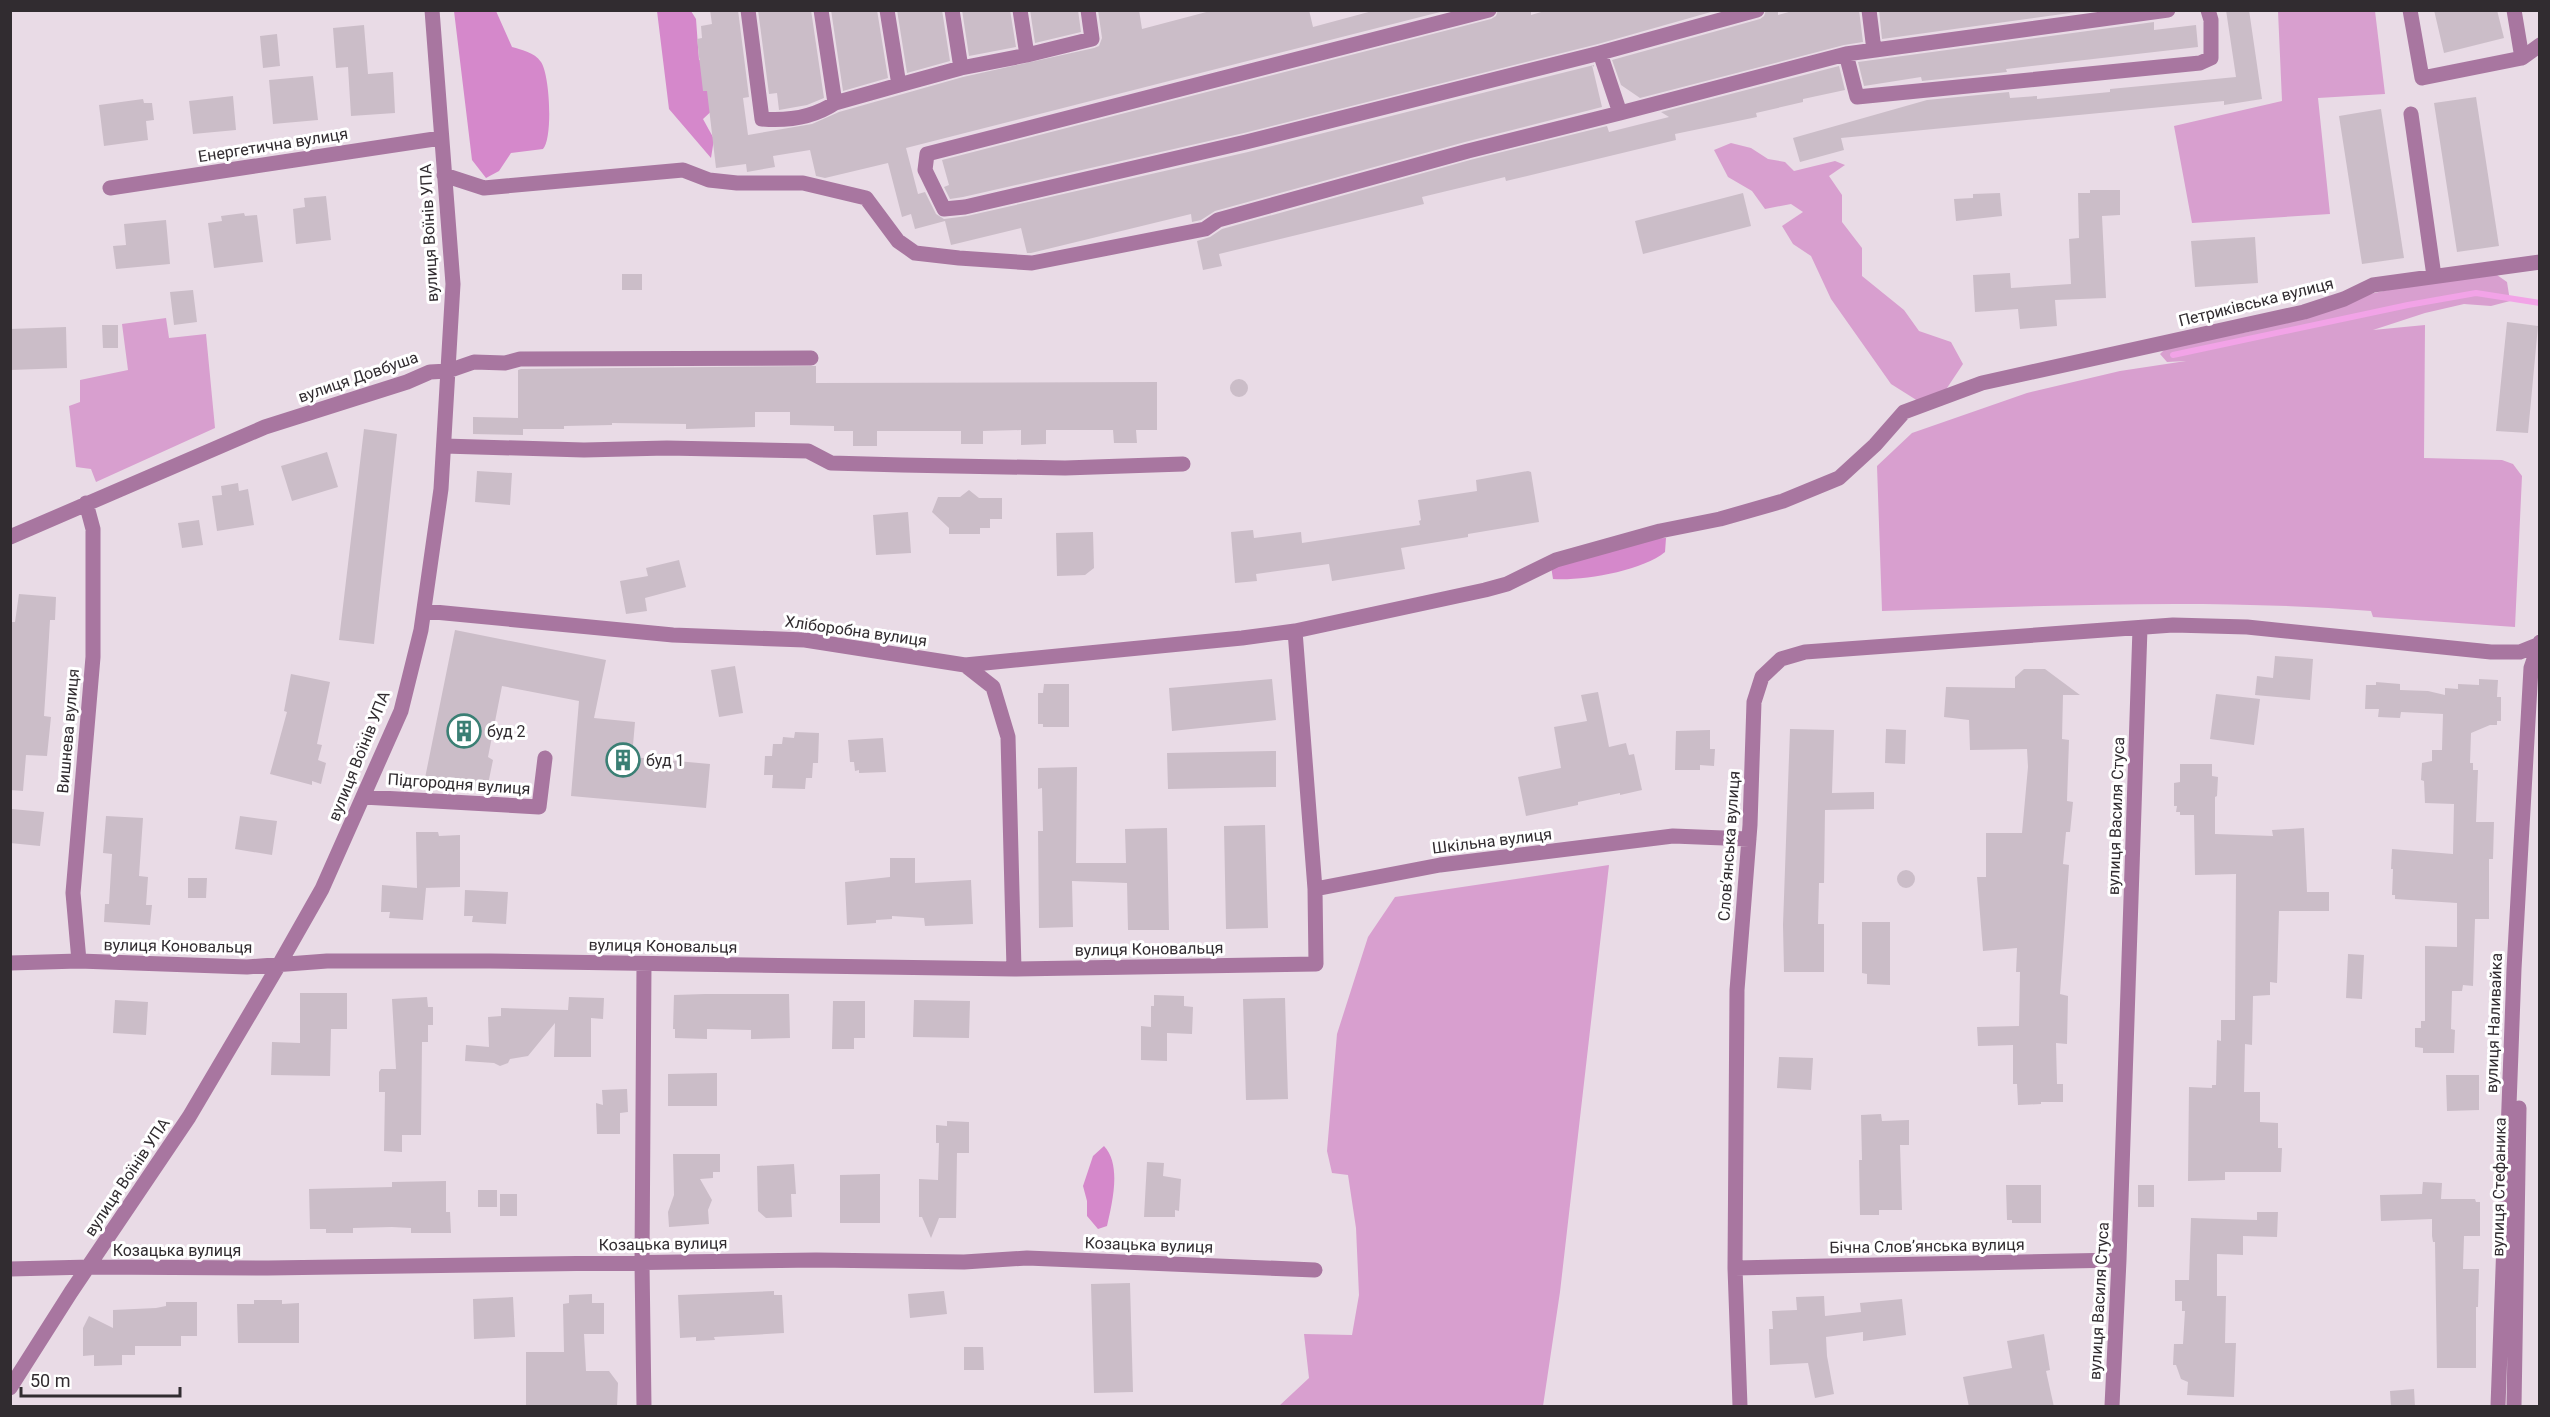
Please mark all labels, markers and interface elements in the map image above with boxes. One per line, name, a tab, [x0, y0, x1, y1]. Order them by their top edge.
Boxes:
street label: Енергетична вулиця	[197, 124, 349, 166]
street label: вулиця Воїнів УПА	[416, 163, 442, 303]
street label: Петриківська вулиця	[2177, 274, 2335, 330]
street label: вулиця Довбуша	[296, 348, 420, 406]
street label: Хліборобна вулиця	[784, 612, 928, 650]
street label: Вишнева вулиця	[53, 668, 83, 794]
street label: вулиця Воїнів УПА	[324, 688, 394, 824]
building icon: буд 2	[446, 713, 482, 749]
place label: буд 2	[487, 722, 526, 741]
street label: вулиця Василя Стуса	[2104, 737, 2128, 895]
building icon: буд 1	[605, 742, 641, 778]
place label: буд 1	[646, 751, 685, 770]
street label: Підгородня вулиця	[387, 770, 531, 798]
street label: Словʼянська вулиця	[1714, 770, 1744, 922]
street label: Шкільна вулиця	[1431, 824, 1553, 858]
street label: вулиця Коновальця	[103, 935, 253, 957]
street label: вулиця Коновальця	[588, 935, 738, 957]
street label: вулиця Коновальця	[1074, 938, 1224, 960]
street label: вулиця Наливайка	[2482, 953, 2506, 1093]
street label: вулиця Воїнів УПА	[80, 1114, 174, 1240]
street label: вулиця Стефаника	[2488, 1117, 2510, 1257]
street label: вулиця Василя Стуса	[2085, 1222, 2113, 1380]
street label: Козацька вулиця	[599, 1233, 727, 1255]
street label: Козацька вулиця	[1084, 1233, 1214, 1257]
street label: Бічна Словʼянська вулиця	[1829, 1235, 2025, 1257]
street label: Козацька вулиця	[113, 1241, 241, 1260]
scale bar	[21, 1360, 180, 1398]
text: 50 m	[30, 1370, 70, 1391]

